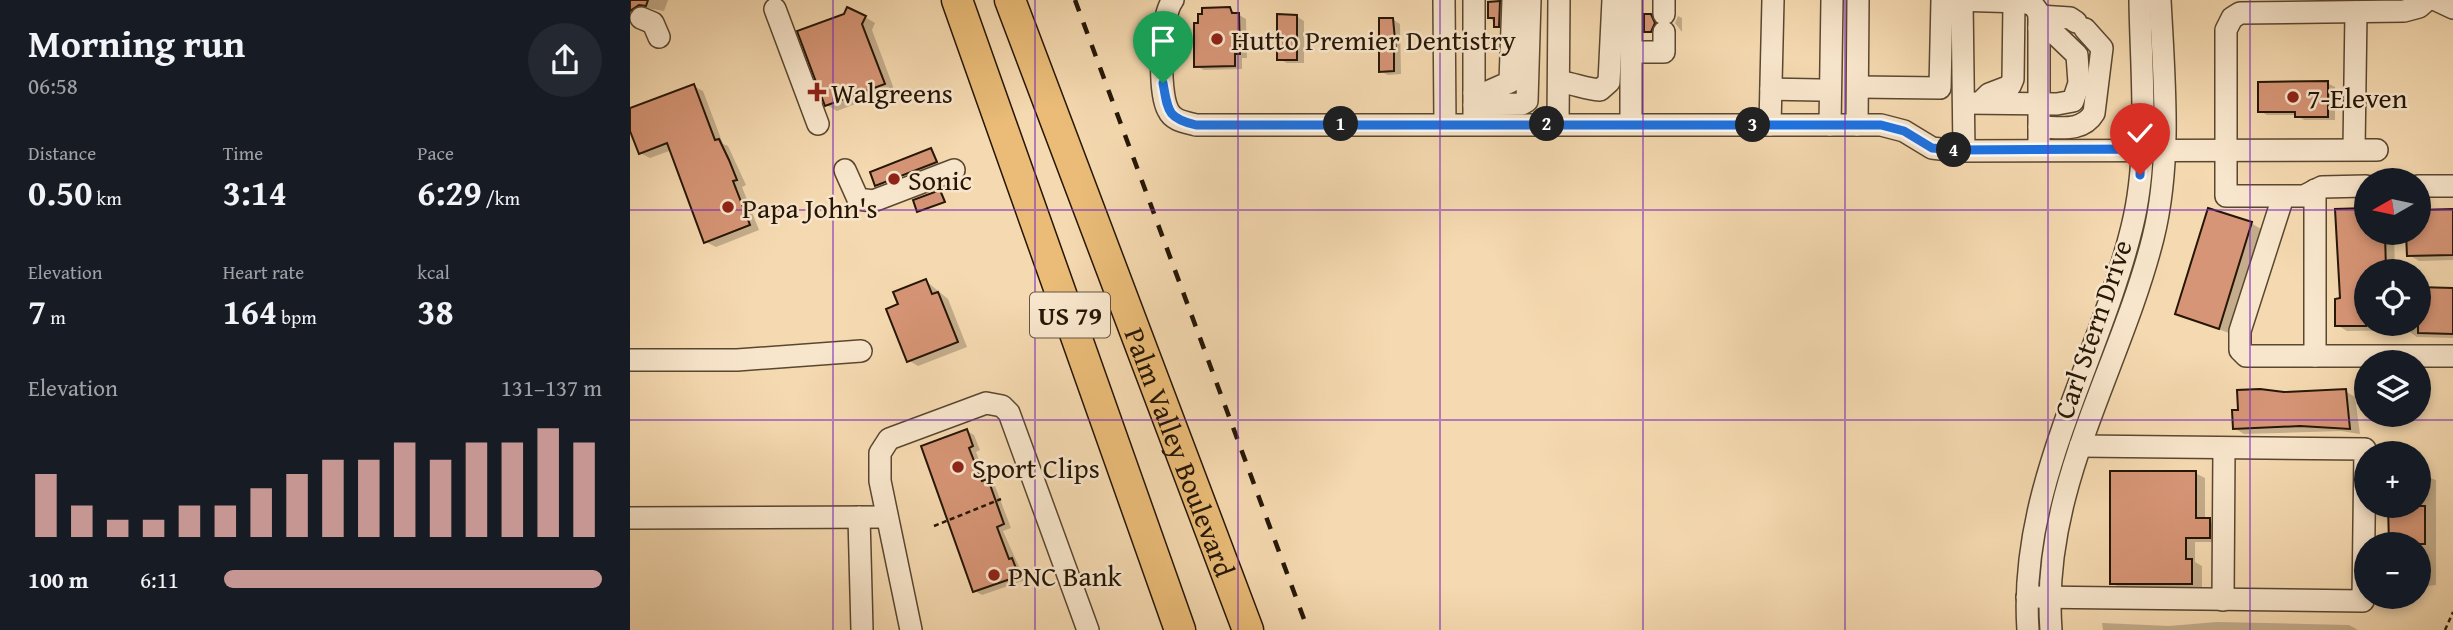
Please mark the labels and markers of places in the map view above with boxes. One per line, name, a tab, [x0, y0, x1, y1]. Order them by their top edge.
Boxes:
pin	[1133, 11, 1193, 83]
place label: Hutto Premier Dentistry	[1231, 19, 1516, 60]
marker: Hutto Premier Dentistry	[1209, 31, 1225, 47]
place label: Walgreens	[831, 72, 953, 113]
place label: 7-Eleven	[2307, 77, 2408, 118]
marker: Walgreens	[809, 84, 825, 100]
marker: 7-Eleven	[2285, 89, 2301, 105]
pin	[2110, 103, 2170, 175]
pin: 1	[1324, 106, 1358, 142]
pin: 2	[1530, 106, 1564, 142]
pin: 3	[1736, 108, 1770, 142]
pin: 4	[1936, 132, 1972, 168]
place label: Sonic	[908, 159, 972, 200]
marker: Sonic	[886, 171, 902, 187]
place label: Papa John's	[742, 187, 878, 228]
marker: Papa John's	[720, 199, 736, 215]
place label: Sport Clips	[972, 447, 1100, 488]
marker: Sport Clips	[950, 459, 966, 475]
place label: PNC Bank	[1008, 555, 1123, 596]
marker: PNC Bank	[986, 567, 1002, 583]

